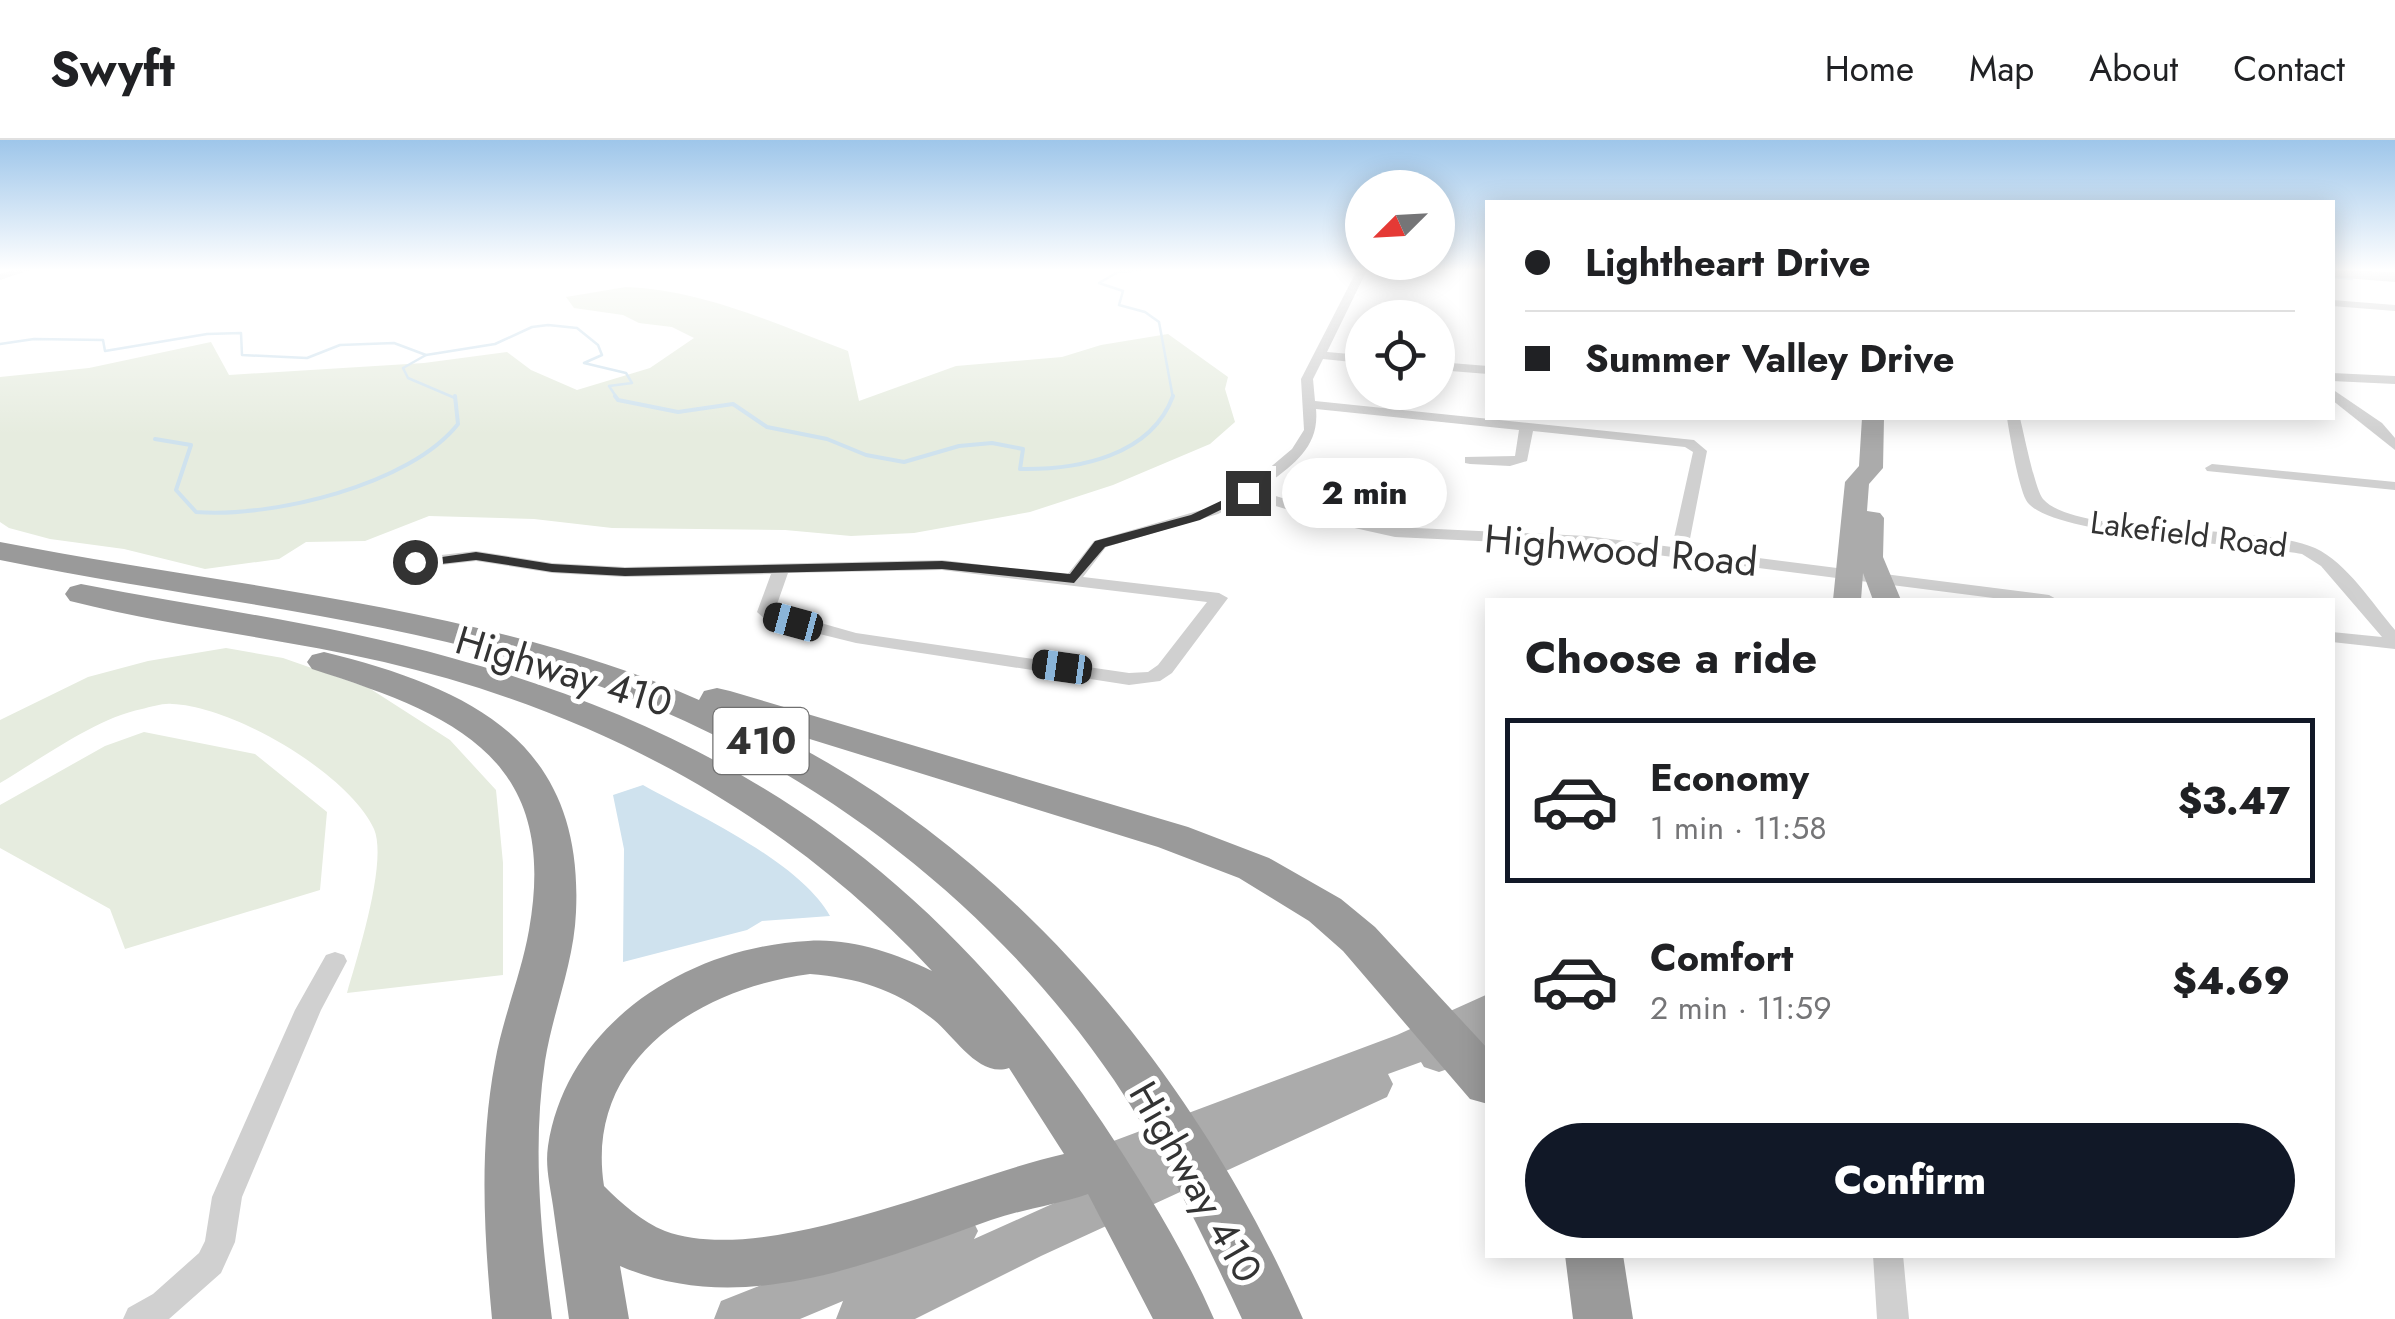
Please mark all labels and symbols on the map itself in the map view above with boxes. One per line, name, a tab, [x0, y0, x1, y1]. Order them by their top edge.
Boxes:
north arrow	[1345, 170, 1455, 280]
callout: 2 min	[1283, 458, 1448, 528]
route end	[1226, 471, 1271, 516]
street label: Lakefield Road	[2088, 499, 2290, 569]
street label: Highwood Road	[1482, 509, 1760, 591]
route start	[393, 540, 438, 585]
car	[760, 600, 826, 644]
street label: Highway 410	[449, 611, 679, 731]
car	[1030, 648, 1094, 686]
road number: 410	[714, 708, 808, 774]
street label: Highway 410	[1115, 1071, 1277, 1293]

